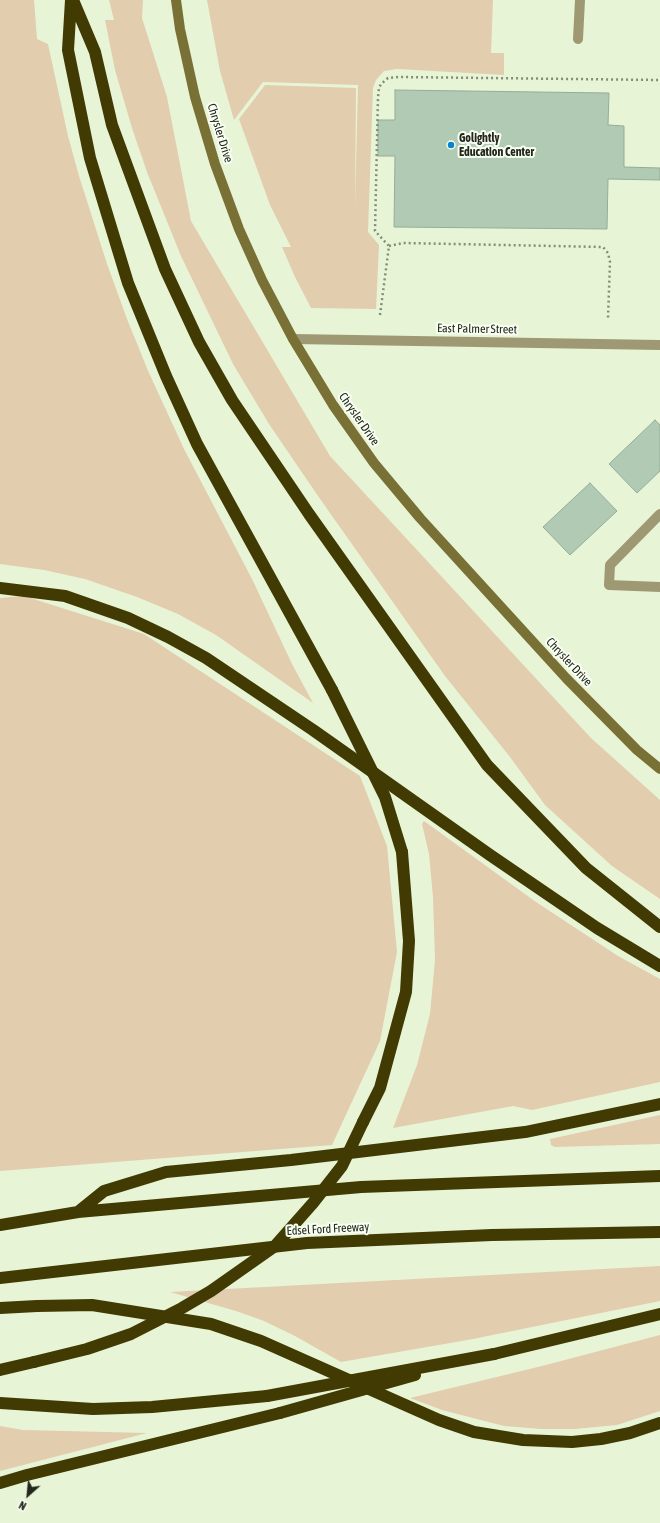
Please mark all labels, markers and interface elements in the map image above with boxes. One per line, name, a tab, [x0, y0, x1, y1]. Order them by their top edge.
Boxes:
street label: Chrysler Drive	[204, 102, 236, 164]
place label: Golightly Education Center	[459, 131, 534, 159]
marker: Golightly Education Center	[446, 140, 456, 150]
street label: East Palmer Street	[437, 321, 517, 337]
street label: Chrysler Drive	[336, 390, 382, 448]
street label: Chrysler Drive	[543, 635, 595, 689]
street label: Edsel Ford Freeway	[286, 1220, 370, 1238]
north arrow	[8, 1475, 48, 1515]
text: N	[17, 1499, 28, 1513]

